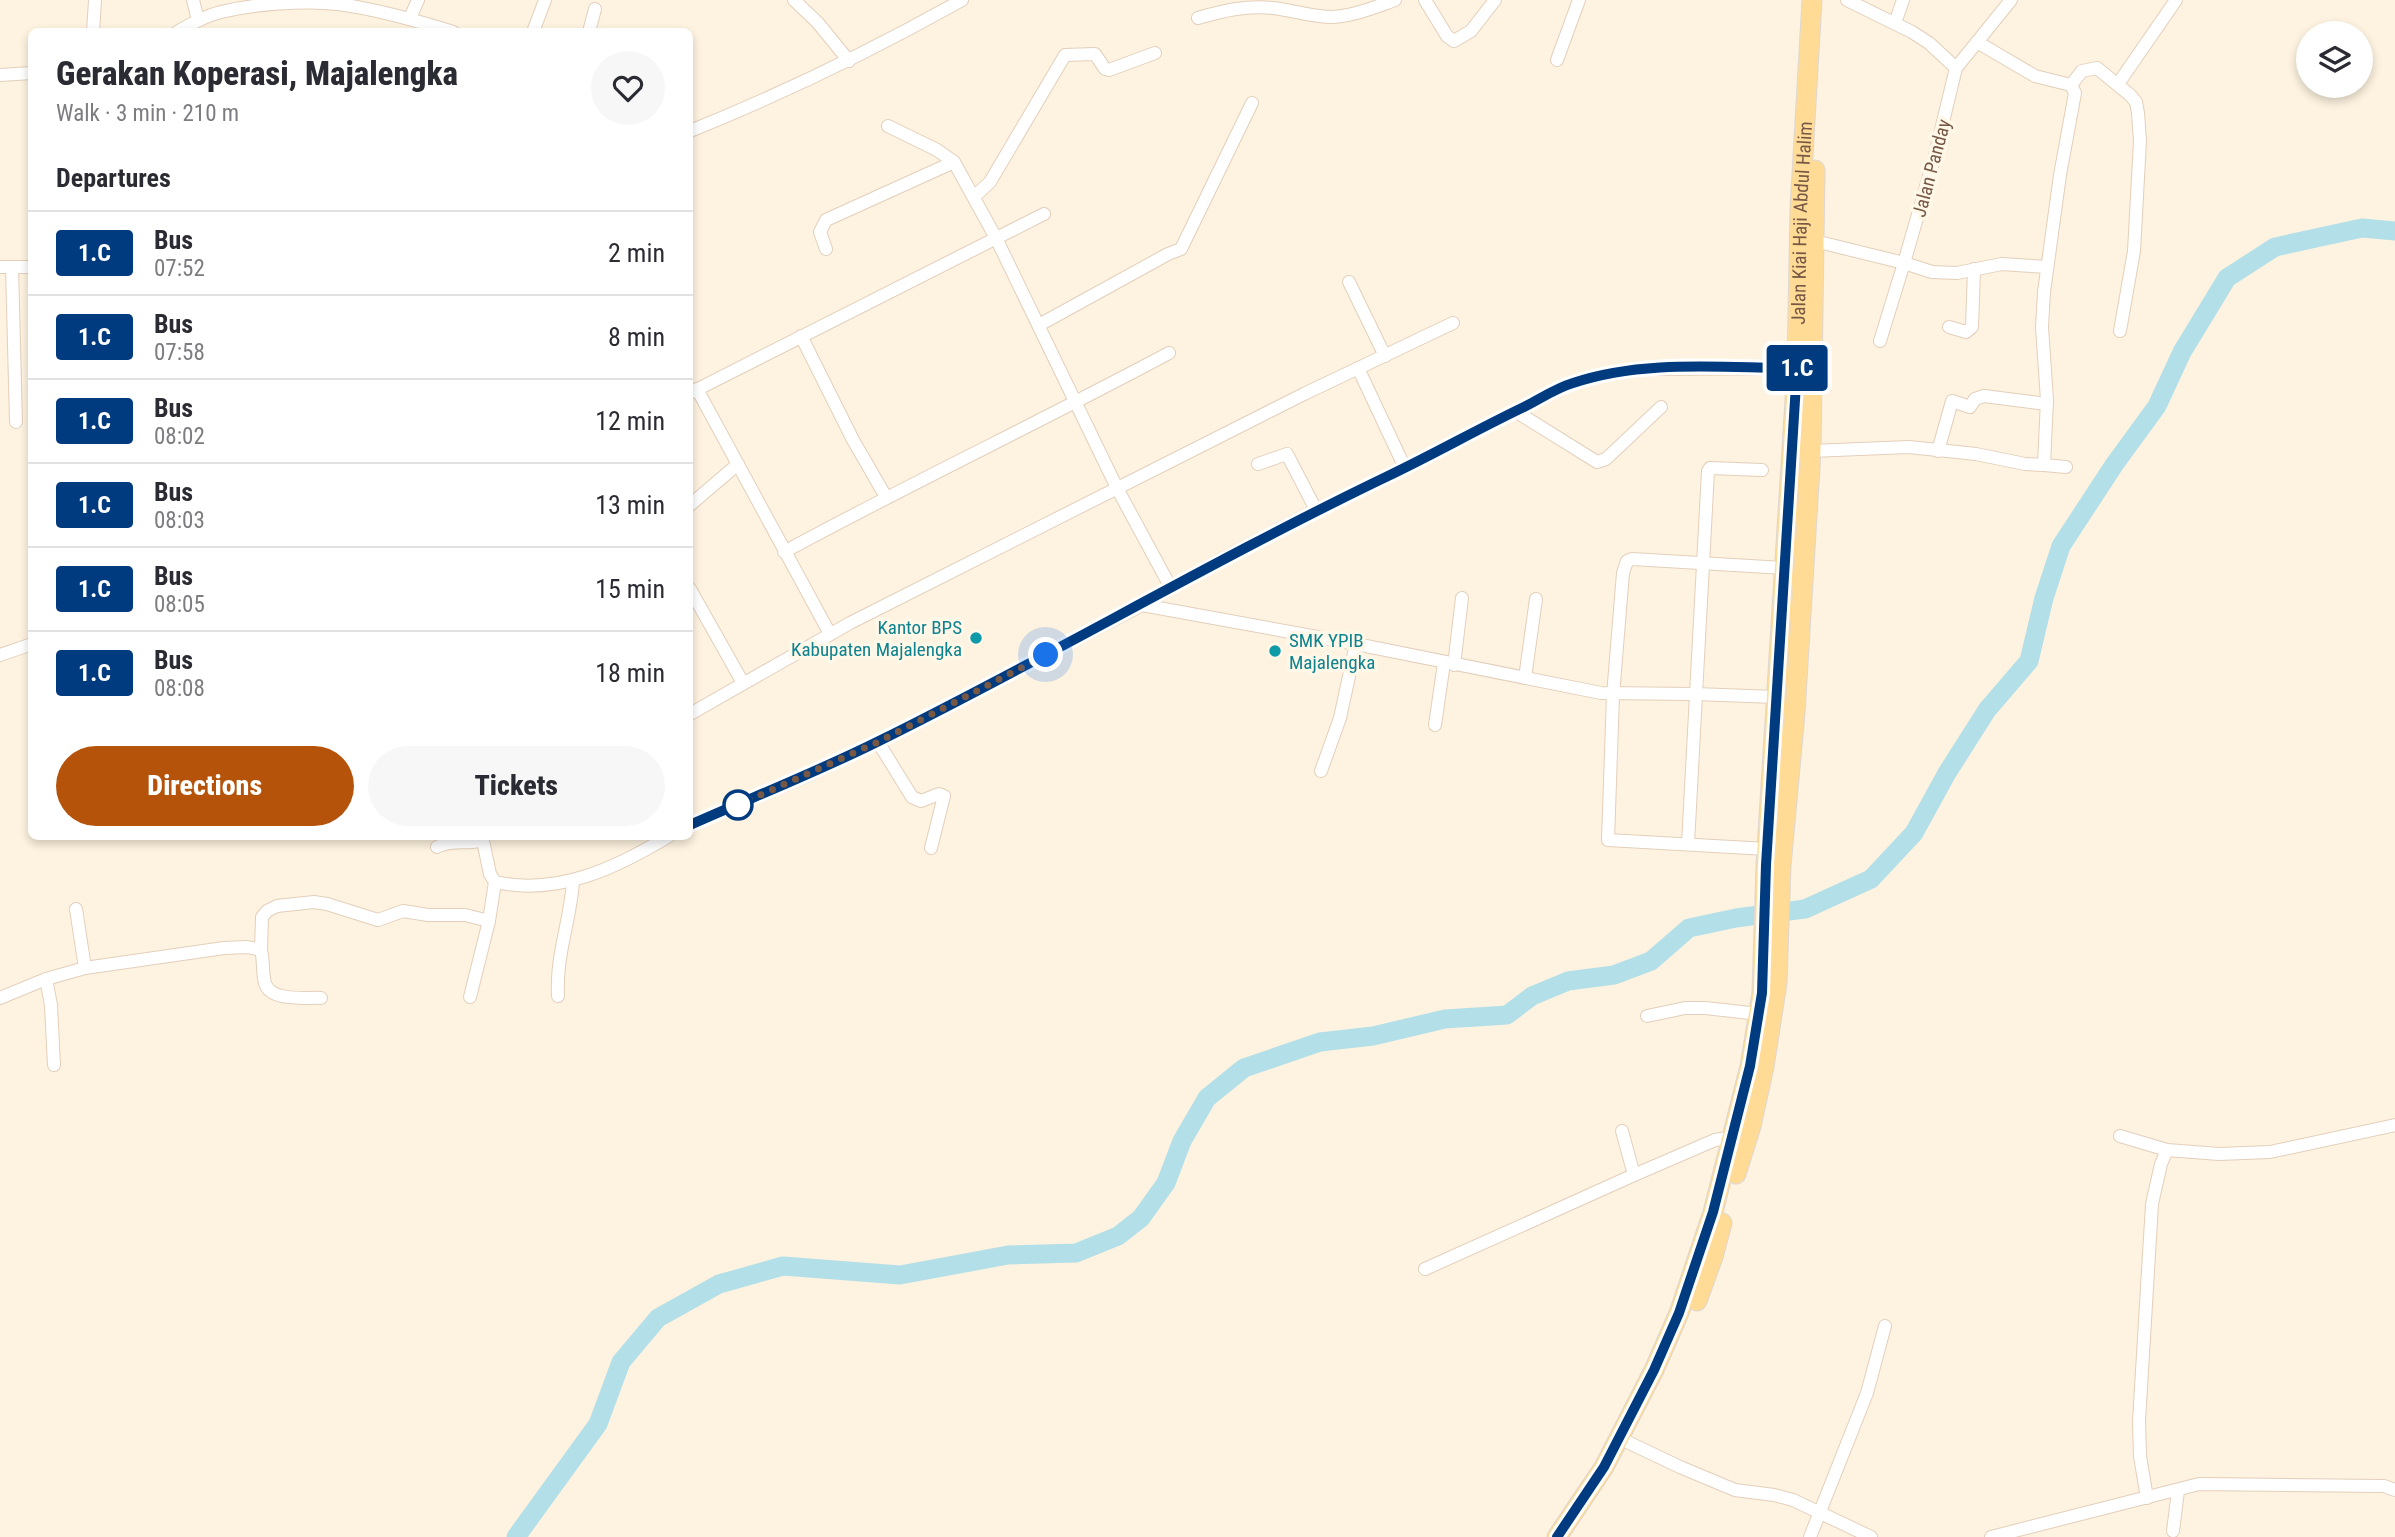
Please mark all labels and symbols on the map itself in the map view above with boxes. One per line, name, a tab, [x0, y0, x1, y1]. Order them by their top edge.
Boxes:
street label: Jalan Panday	[1907, 117, 1956, 220]
street label: Jalan Kiai Haji Abdul Halim	[1787, 121, 1817, 325]
line badge: 1.C	[1757, 345, 1837, 391]
place label: Kantor BPS Kabupaten Majalengka	[791, 616, 962, 661]
place label: SMK YPIB Majalengka	[1289, 629, 1375, 674]
marker: Kantor BPS Kabupaten Majalengka	[968, 630, 984, 646]
your location	[1028, 637, 1063, 672]
marker: SMK YPIB Majalengka	[1267, 643, 1283, 659]
unlabelled marker	[723, 790, 753, 820]

